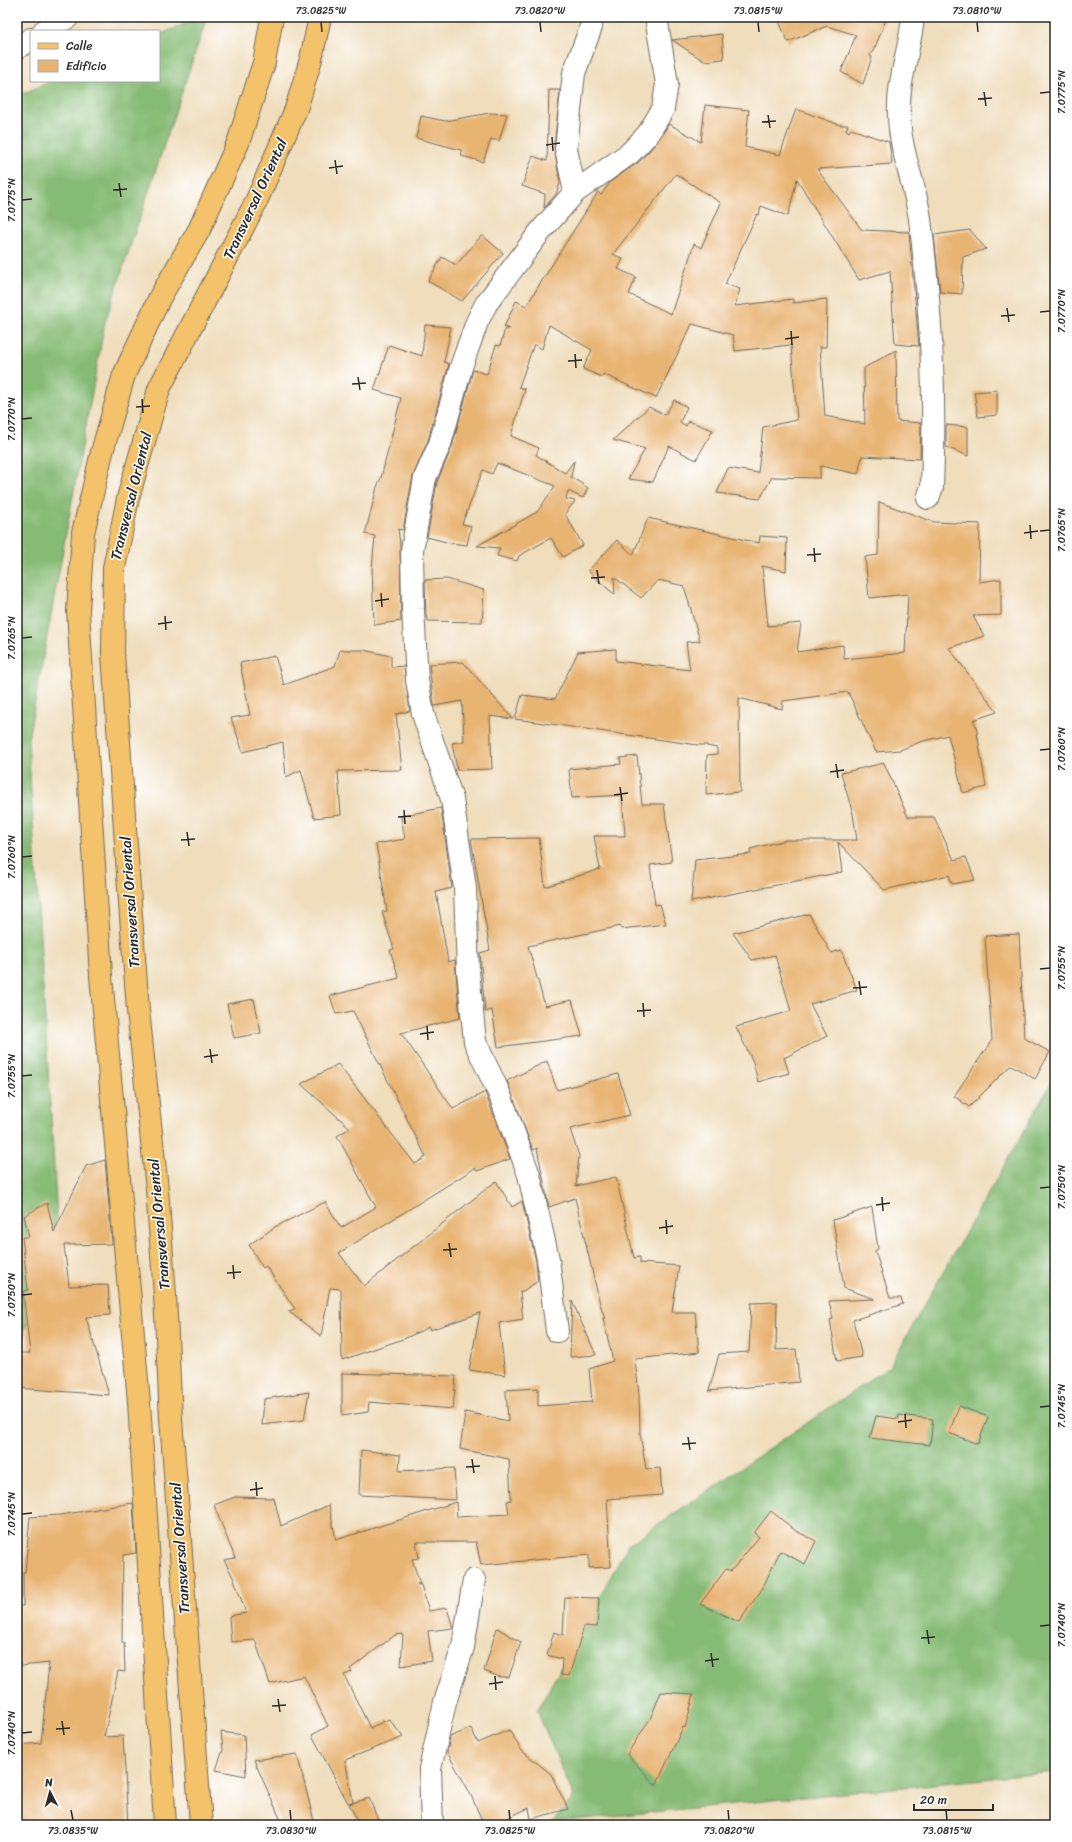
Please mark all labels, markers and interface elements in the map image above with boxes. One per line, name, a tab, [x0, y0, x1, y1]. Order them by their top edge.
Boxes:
text: 73.0825°W	[296, 2, 347, 20]
text: 73.0820°W	[515, 2, 566, 20]
text: 73.0815°W	[734, 2, 783, 20]
text: 73.0810°W	[952, 2, 1002, 20]
legend	[30, 30, 160, 82]
text: Calle	[66, 35, 93, 57]
text: Edificio	[66, 55, 106, 77]
text: 7.0775°N	[1053, 70, 1071, 114]
street label: Transversal Oriental	[215, 133, 295, 264]
text: 7.0775°N	[3, 178, 21, 222]
text: 7.0770°N	[1053, 289, 1071, 333]
text: 7.0770°N	[3, 397, 21, 441]
street label: Transversal Oriental	[102, 428, 160, 563]
text: 7.0765°N	[1053, 508, 1071, 552]
text: 7.0765°N	[3, 616, 21, 660]
text: 7.0760°N	[1053, 727, 1071, 771]
text: 7.0760°N	[3, 835, 21, 879]
street label: Transversal Oriental	[112, 835, 148, 969]
text: 7.0755°N	[1053, 946, 1071, 990]
text: 7.0755°N	[3, 1054, 21, 1098]
street label: Transversal Oriental	[140, 1156, 178, 1291]
text: 7.0750°N	[1053, 1165, 1071, 1209]
text: 7.0750°N	[3, 1273, 21, 1317]
text: 7.0745°N	[1053, 1384, 1071, 1428]
street label: Transversal Oriental	[162, 1481, 198, 1615]
text: 7.0745°N	[3, 1492, 21, 1536]
text: 7.0740°N	[1053, 1603, 1071, 1647]
text: 7.0740°N	[3, 1711, 21, 1755]
north arrow	[30, 1772, 70, 1812]
text: N	[43, 1773, 54, 1793]
scale bar	[914, 1786, 993, 1812]
text: 20 m	[920, 1789, 947, 1811]
text: 73.0835°W	[48, 1822, 98, 1840]
text: 73.0830°W	[266, 1822, 316, 1840]
text: 73.0825°W	[485, 1822, 536, 1840]
text: 73.0820°W	[704, 1822, 755, 1840]
text: 73.0815°W	[923, 1822, 972, 1840]

